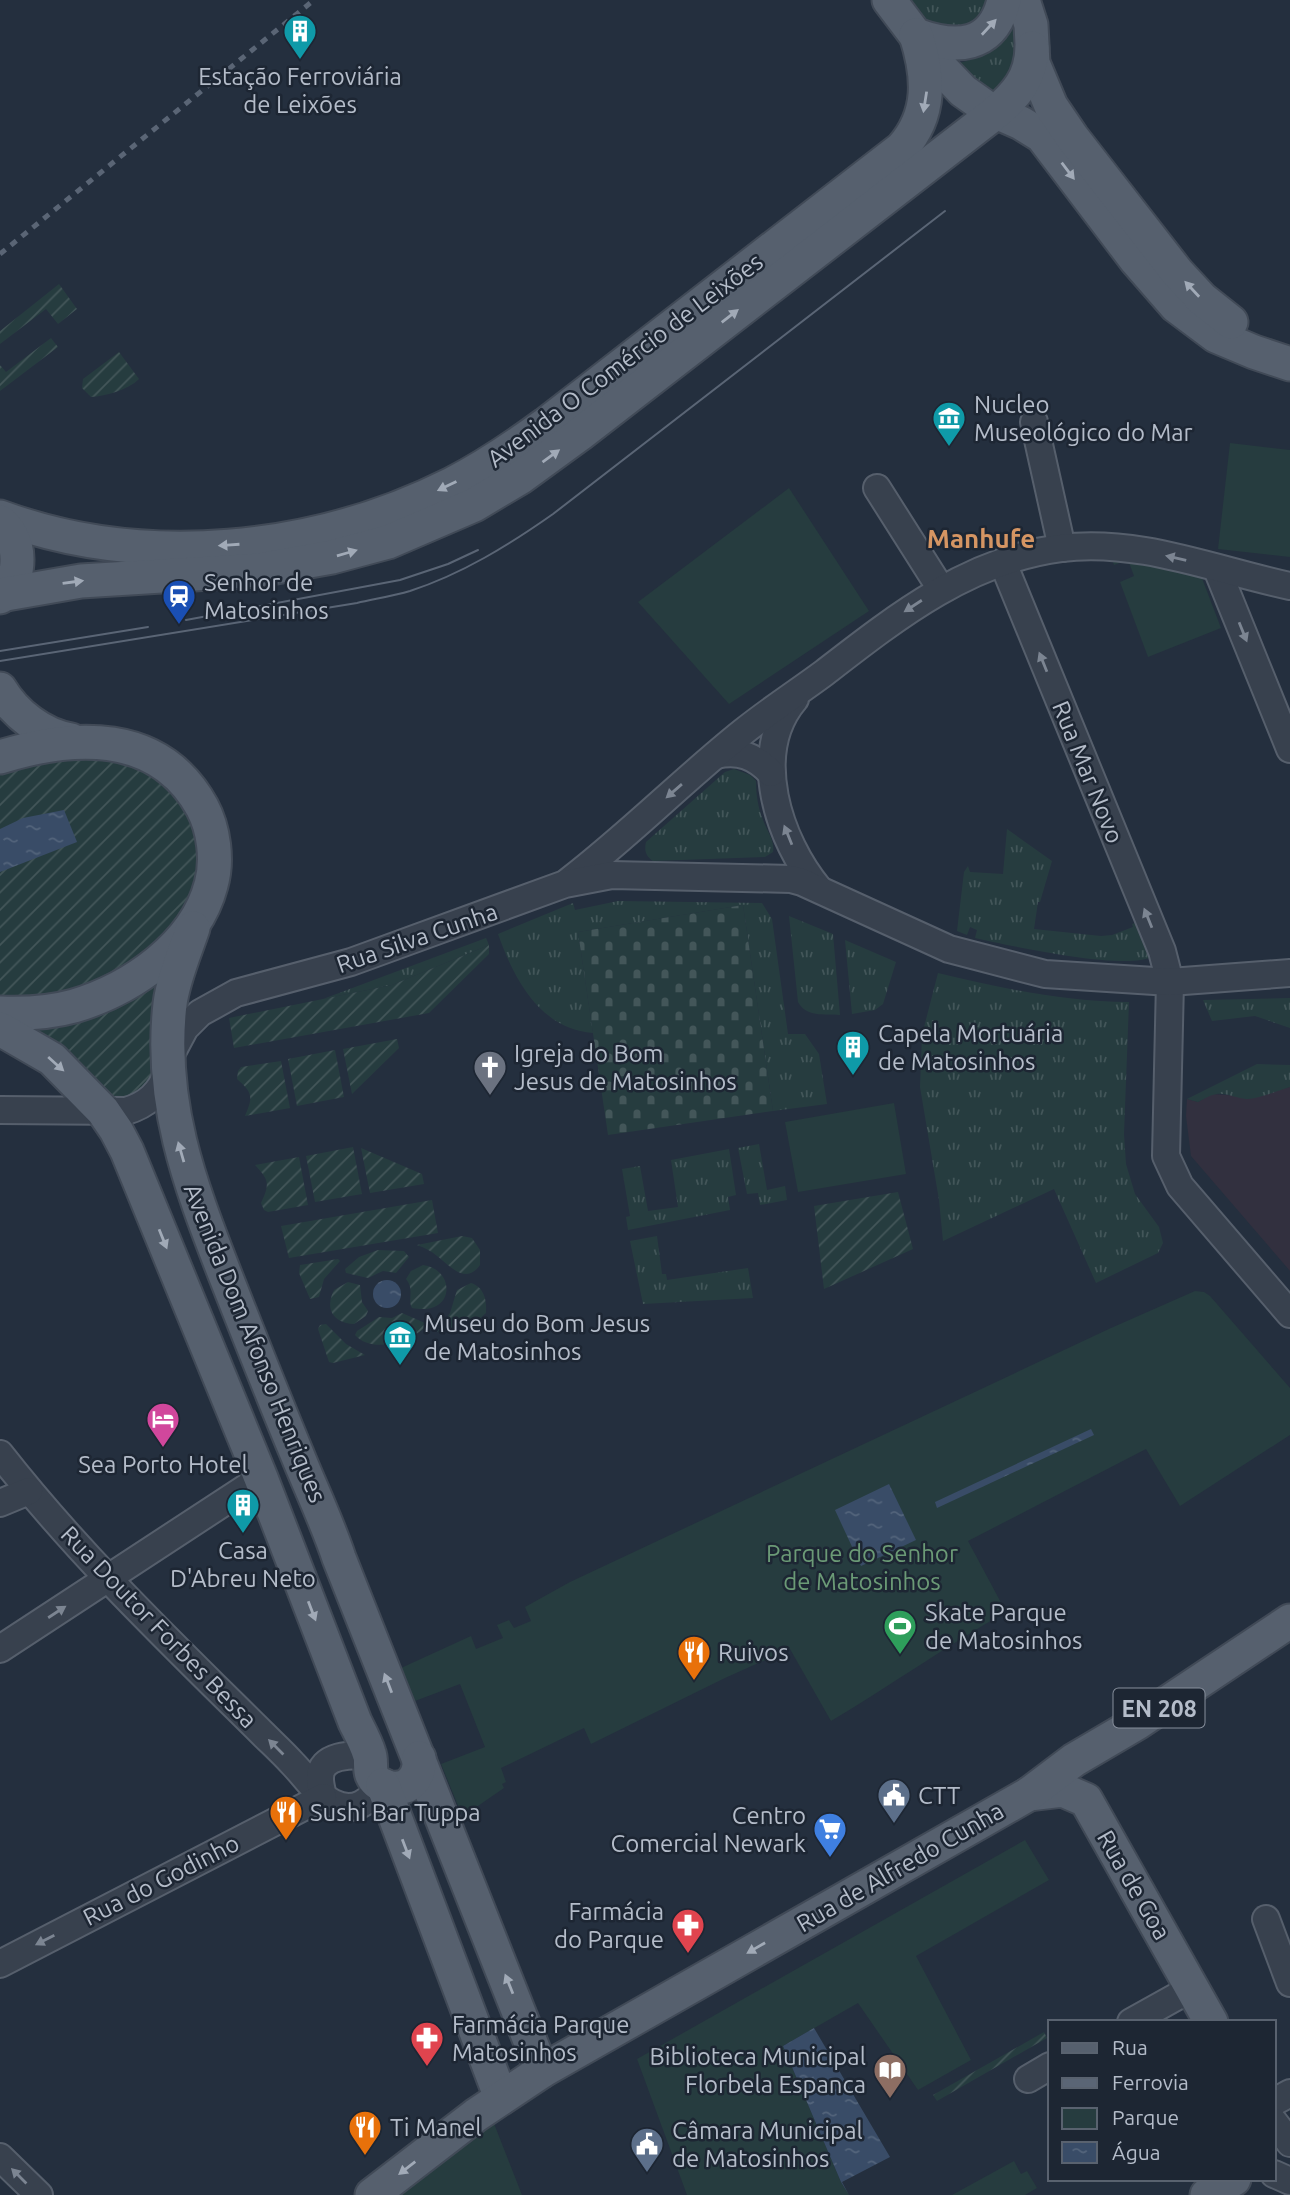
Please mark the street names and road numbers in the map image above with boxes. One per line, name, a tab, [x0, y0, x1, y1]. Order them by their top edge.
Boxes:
street label: Avenida O Comércio de Leixões	[482, 248, 768, 472]
street label: Rua Mar Novo	[1047, 697, 1129, 847]
street label: Rua Silva Cunha	[333, 898, 501, 978]
street label: Avenida Dom Afonso Henriques	[179, 1180, 331, 1506]
street label: Rua Doutor Forbes Bessa	[56, 1521, 262, 1733]
road number: EN 208	[1114, 1688, 1204, 1728]
street label: Rua de Alfredo Cunha	[792, 1797, 1008, 1937]
street label: Rua de Goa	[1092, 1826, 1176, 1944]
street label: Rua do Godinho	[79, 1829, 243, 1931]

